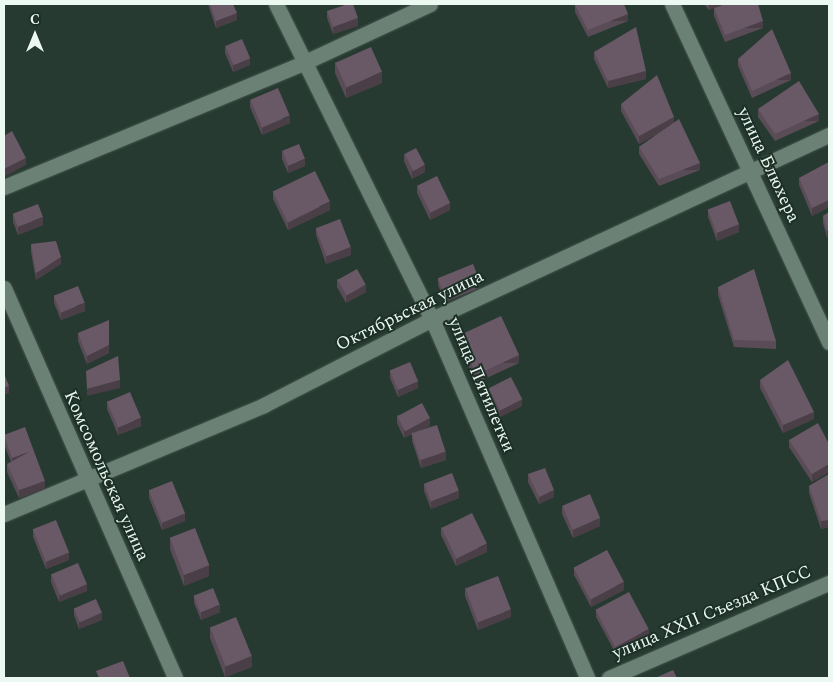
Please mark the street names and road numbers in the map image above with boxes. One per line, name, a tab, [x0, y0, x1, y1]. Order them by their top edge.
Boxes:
street label: улица Блюхера	[732, 104, 804, 226]
street label: Октябрьская улица	[333, 266, 487, 356]
street label: улица Пятилетки	[443, 314, 519, 456]
street label: Комсомольская улица	[59, 387, 153, 565]
street label: улица XXII Съезда КПСС	[609, 561, 815, 665]

